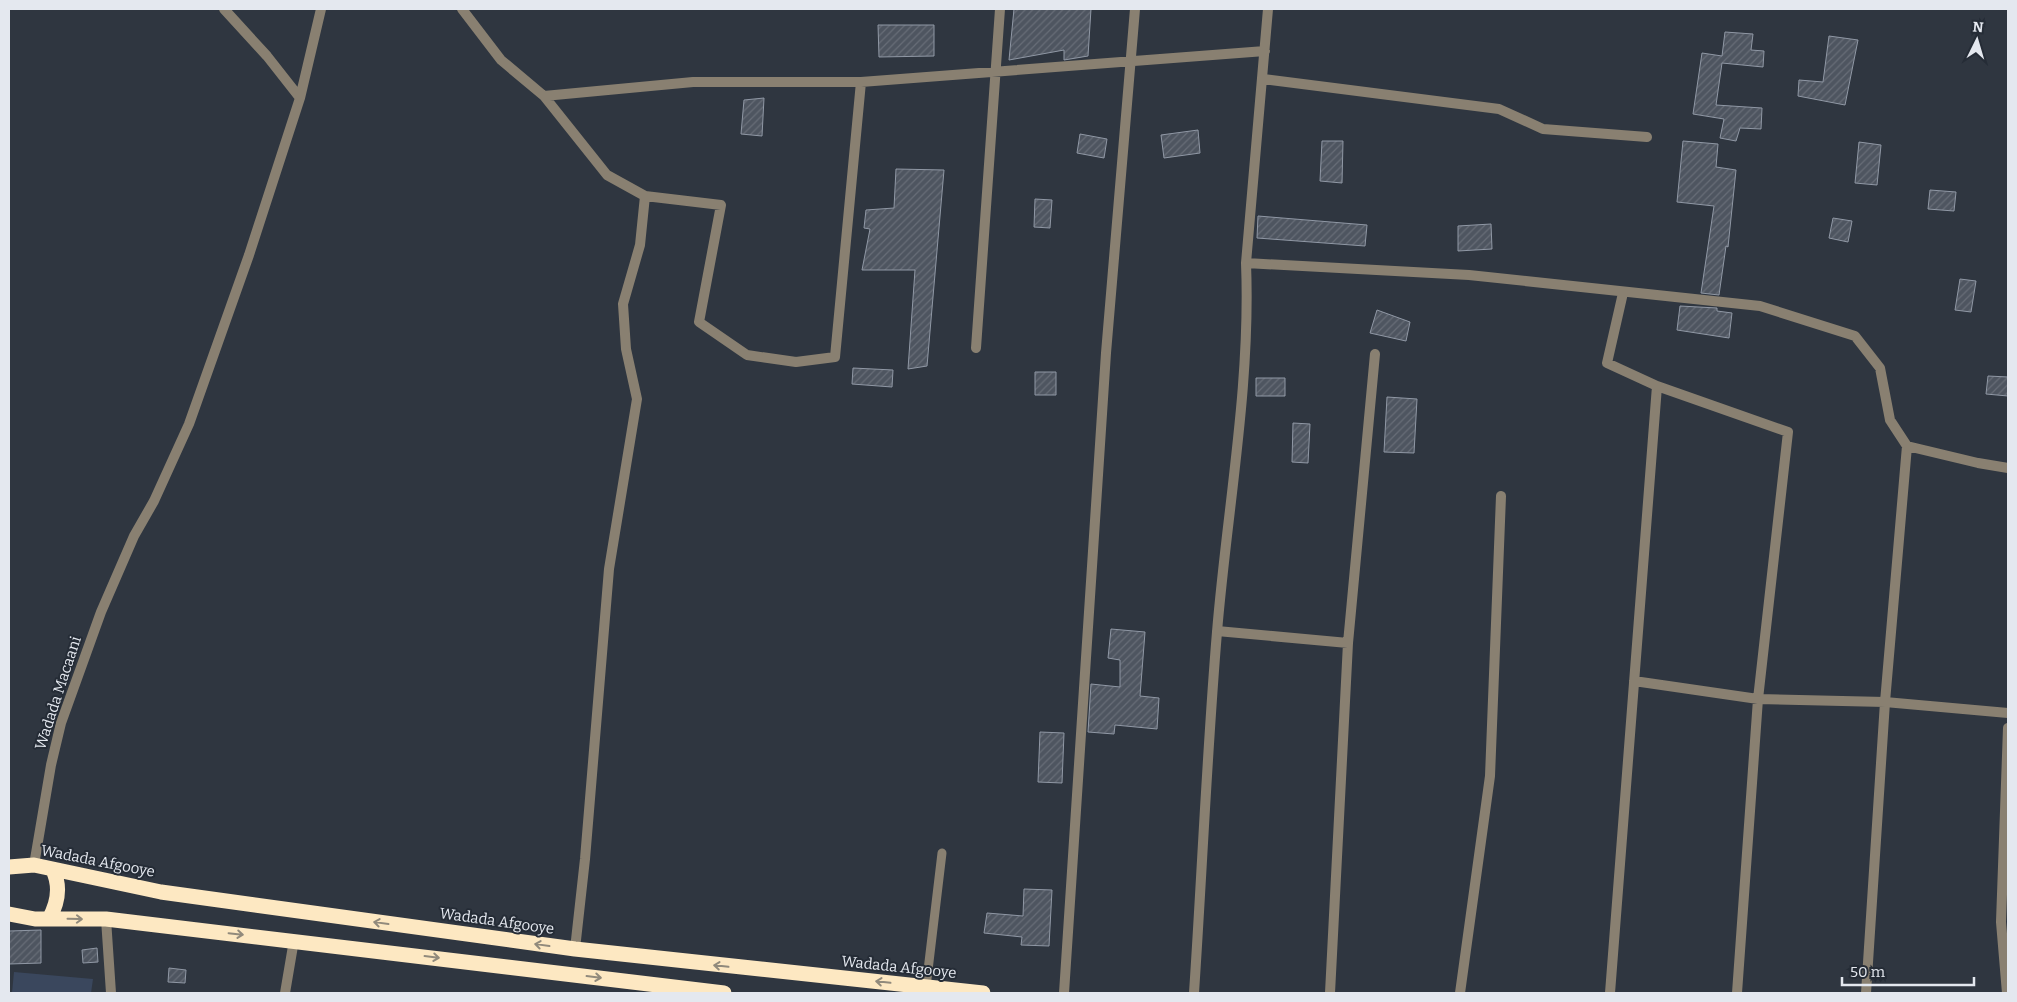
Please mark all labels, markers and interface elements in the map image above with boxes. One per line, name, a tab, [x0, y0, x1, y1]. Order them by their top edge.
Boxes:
north arrow	[1952, 15, 2002, 65]
text: N	[1972, 19, 1984, 37]
street label: Wadada Macaani	[31, 634, 85, 752]
street label: Wadada Afgooye	[40, 841, 156, 881]
street label: Wadada Afgooye	[439, 904, 555, 938]
one-way arrow	[66, 914, 82, 924]
one-way arrow	[374, 918, 390, 928]
one-way arrow	[228, 929, 244, 939]
one-way arrow	[535, 940, 551, 950]
one-way arrow	[424, 952, 440, 962]
street label: Wadada Afgooye	[841, 952, 957, 982]
scale bar	[1842, 954, 1974, 986]
one-way arrow	[713, 961, 729, 971]
text: 50 m	[1850, 963, 1886, 981]
one-way arrow	[585, 972, 601, 982]
one-way arrow	[875, 977, 891, 987]

